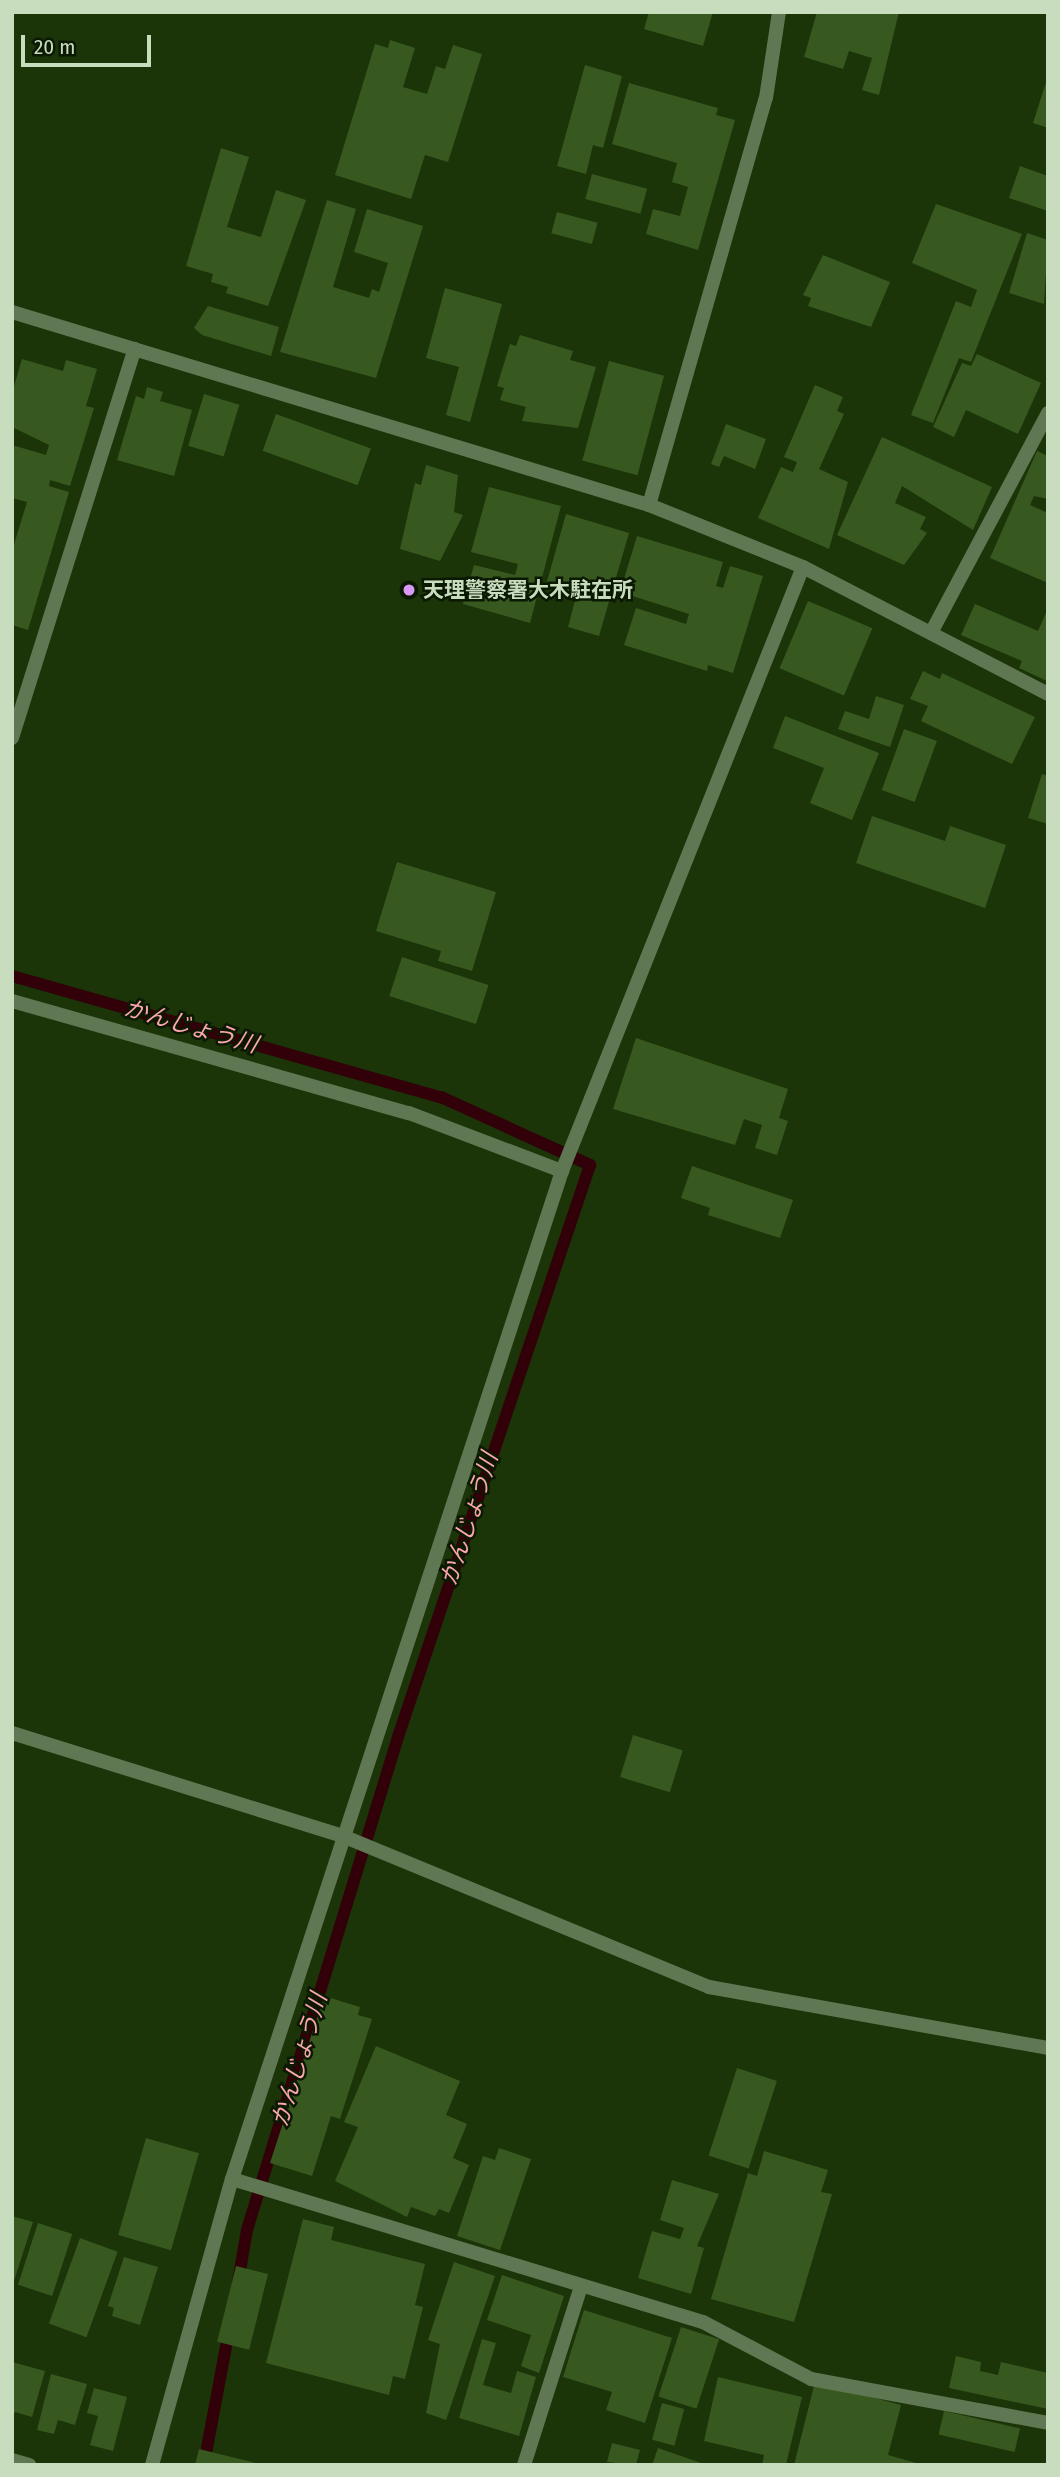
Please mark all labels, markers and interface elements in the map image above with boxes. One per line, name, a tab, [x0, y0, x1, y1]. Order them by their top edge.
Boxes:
scale bar	[24, 21, 154, 65]
text: 20 m	[34, 34, 75, 60]
place label: 天理警察署大木駐在所	[423, 577, 633, 603]
marker: 天理警察署大木駐在所	[401, 582, 417, 598]
water label: かんじょう川	[121, 994, 261, 1058]
water label: かんじょう川	[435, 1449, 503, 1589]
water label: かんじょう川	[266, 1990, 332, 2130]

